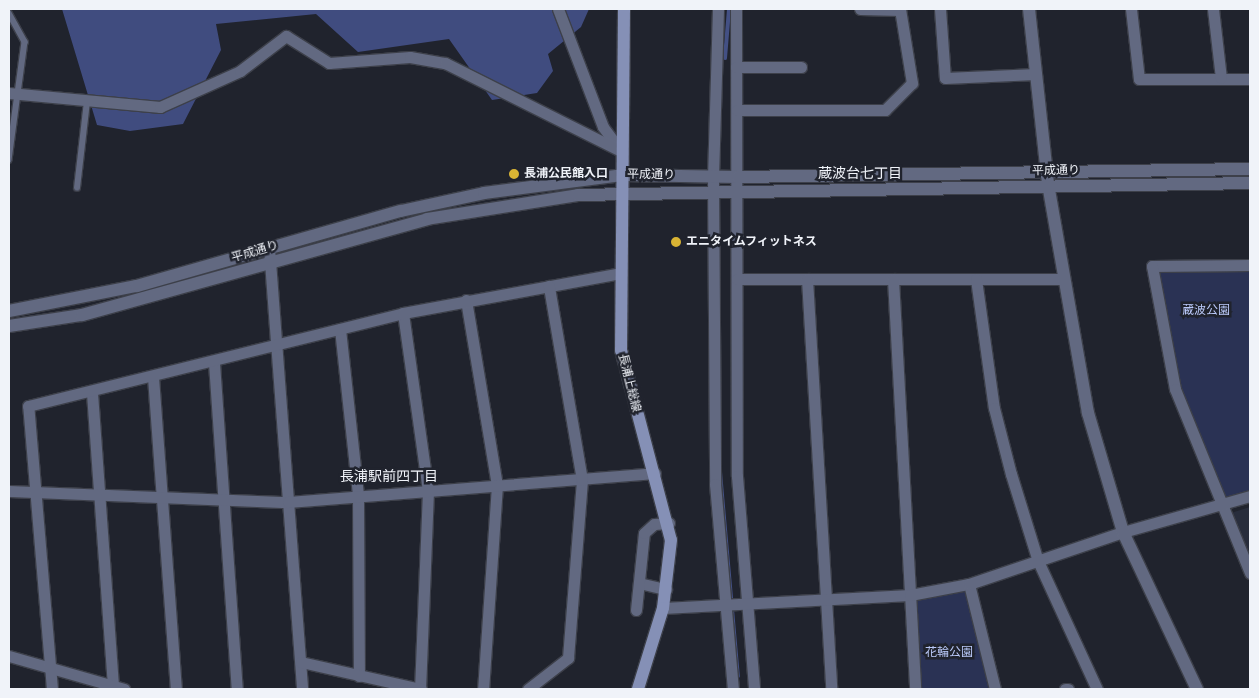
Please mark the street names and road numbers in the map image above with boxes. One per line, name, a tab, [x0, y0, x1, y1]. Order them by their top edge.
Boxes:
street label: 平成通り	[1032, 163, 1080, 179]
street label: 平成通り	[627, 167, 675, 183]
street label: 平成通り	[230, 238, 280, 266]
street label: 長浦上総線	[615, 352, 643, 414]

